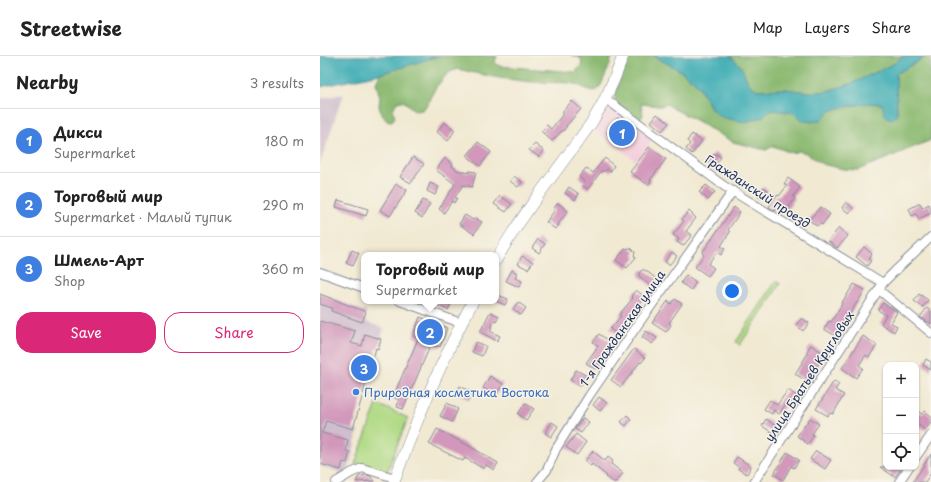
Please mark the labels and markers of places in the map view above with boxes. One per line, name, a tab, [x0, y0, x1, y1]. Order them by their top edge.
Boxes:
pin: 1	[609, 118, 635, 148]
pin: 2	[417, 317, 443, 347]
pin: 3	[351, 353, 377, 383]
place label: Природная косметика Востока	[364, 383, 550, 401]
marker: Природная косметика Востока	[351, 387, 361, 397]

